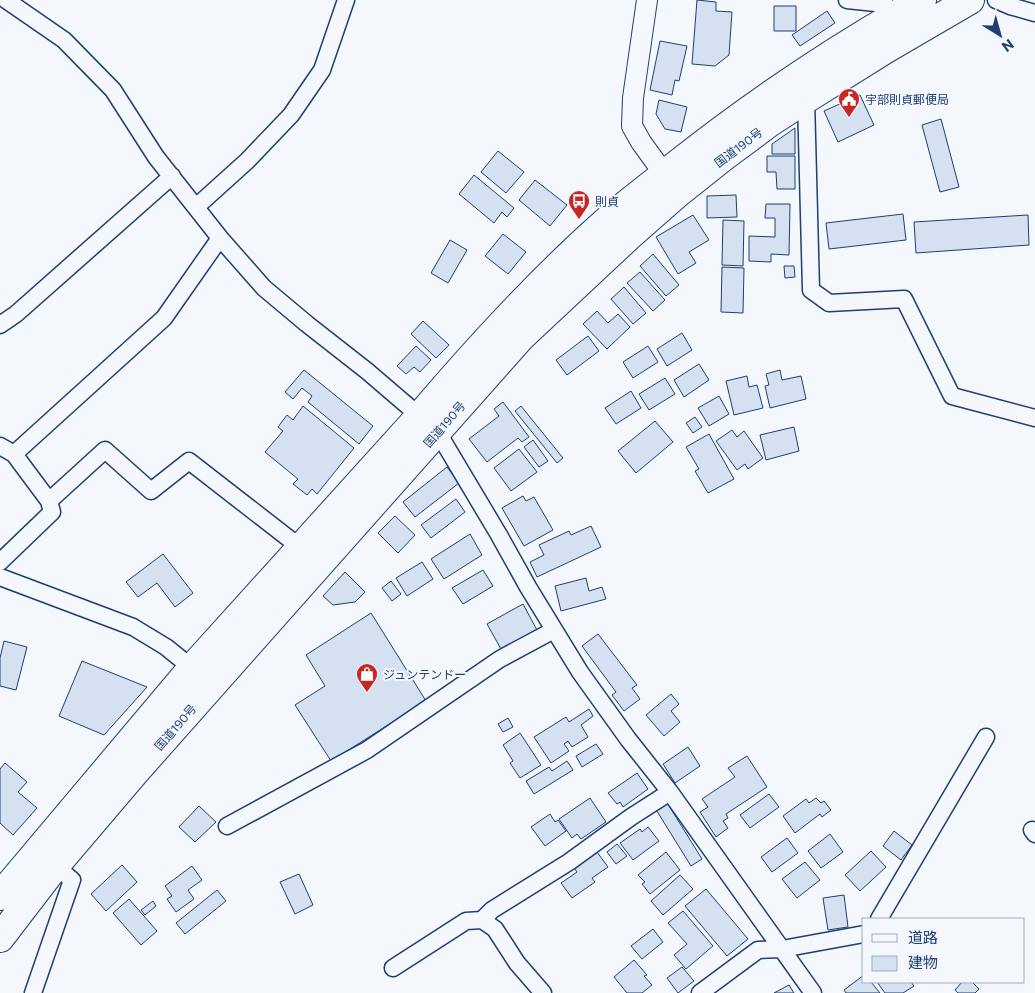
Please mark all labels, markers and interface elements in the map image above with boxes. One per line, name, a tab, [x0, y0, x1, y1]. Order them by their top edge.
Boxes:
north arrow	[975, 10, 1025, 60]
text: N	[999, 36, 1017, 56]
public building icon: 宇部則貞郵便局	[837, 87, 861, 118]
place label: 宇部則貞郵便局	[865, 92, 949, 106]
street label: 国道190号	[711, 124, 765, 170]
bus stop icon: 則貞	[567, 189, 591, 220]
place label: 則貞	[595, 194, 619, 208]
street label: 国道190号	[420, 398, 468, 450]
shop icon: ジュンテンドー	[355, 662, 379, 693]
place label: ジュンテンドー	[383, 667, 466, 681]
street label: 国道190号	[151, 701, 199, 753]
legend	[862, 918, 1025, 983]
text: 道路	[908, 928, 938, 946]
text: 建物	[908, 953, 938, 971]

